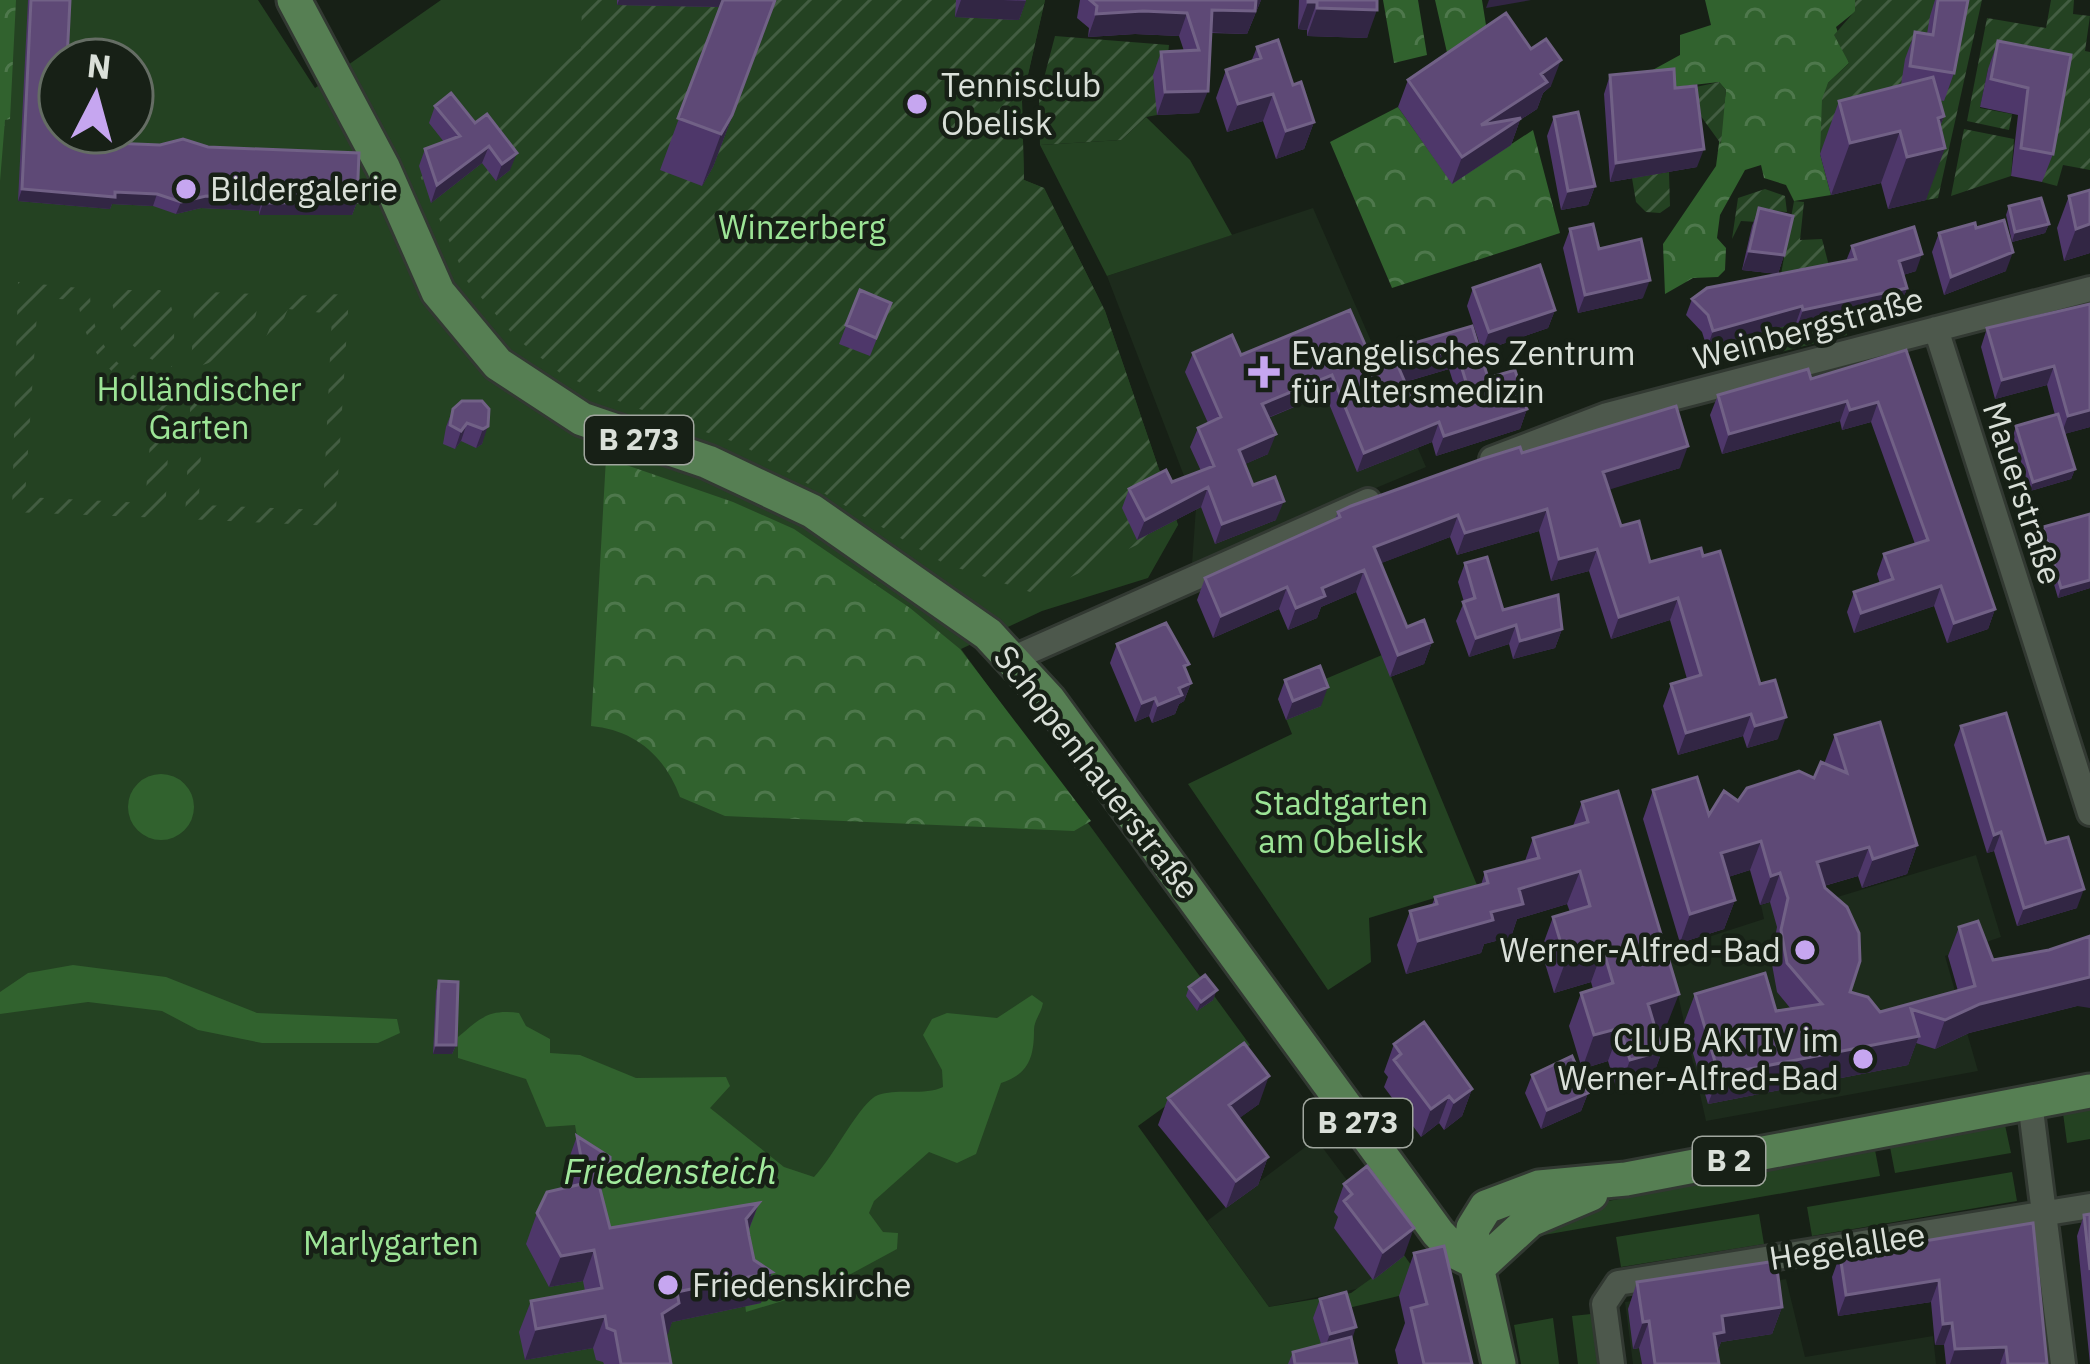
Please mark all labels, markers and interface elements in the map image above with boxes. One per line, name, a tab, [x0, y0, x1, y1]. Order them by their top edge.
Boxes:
north arrow	[36, 36, 156, 156]
text: N	[85, 43, 113, 88]
place label: Tennisclub Obelisk	[941, 63, 1101, 144]
marker: Tennisclub Obelisk	[904, 91, 930, 117]
place label: Bildergalerie	[210, 167, 398, 210]
marker: Bildergalerie	[173, 176, 199, 202]
park label: Winzerberg	[718, 205, 886, 248]
street label: Weinbergstraße	[1688, 276, 1928, 379]
place label: Evangelisches Zentrum für Altersmedizin	[1291, 331, 1636, 412]
marker: Evangelisches Zentrum für Altersmedizin	[1248, 356, 1280, 388]
park label: Holländischer Garten	[97, 367, 302, 448]
street label: Mauerstraße	[1974, 396, 2073, 590]
road number: B 273	[585, 416, 693, 464]
street label: Schopenhauerstraße	[985, 636, 1210, 907]
park label: Stadtgarten am Obelisk	[1254, 781, 1428, 862]
place label: Werner-Alfred-Bad	[1500, 928, 1781, 971]
marker: Werner-Alfred-Bad	[1792, 937, 1818, 963]
place label: CLUB AKTIV im Werner-Alfred-Bad	[1558, 1018, 1839, 1099]
marker: CLUB AKTIV im Werner-Alfred-Bad	[1850, 1046, 1876, 1072]
road number: B 273	[1304, 1099, 1412, 1147]
road number: B 2	[1693, 1137, 1765, 1185]
water label: Friedensteich	[563, 1147, 777, 1194]
street label: Hegelallee	[1766, 1212, 1928, 1279]
park label: Marlygarten	[303, 1221, 479, 1264]
place label: Friedenskirche	[692, 1263, 911, 1306]
marker: Friedenskirche	[655, 1272, 681, 1298]

